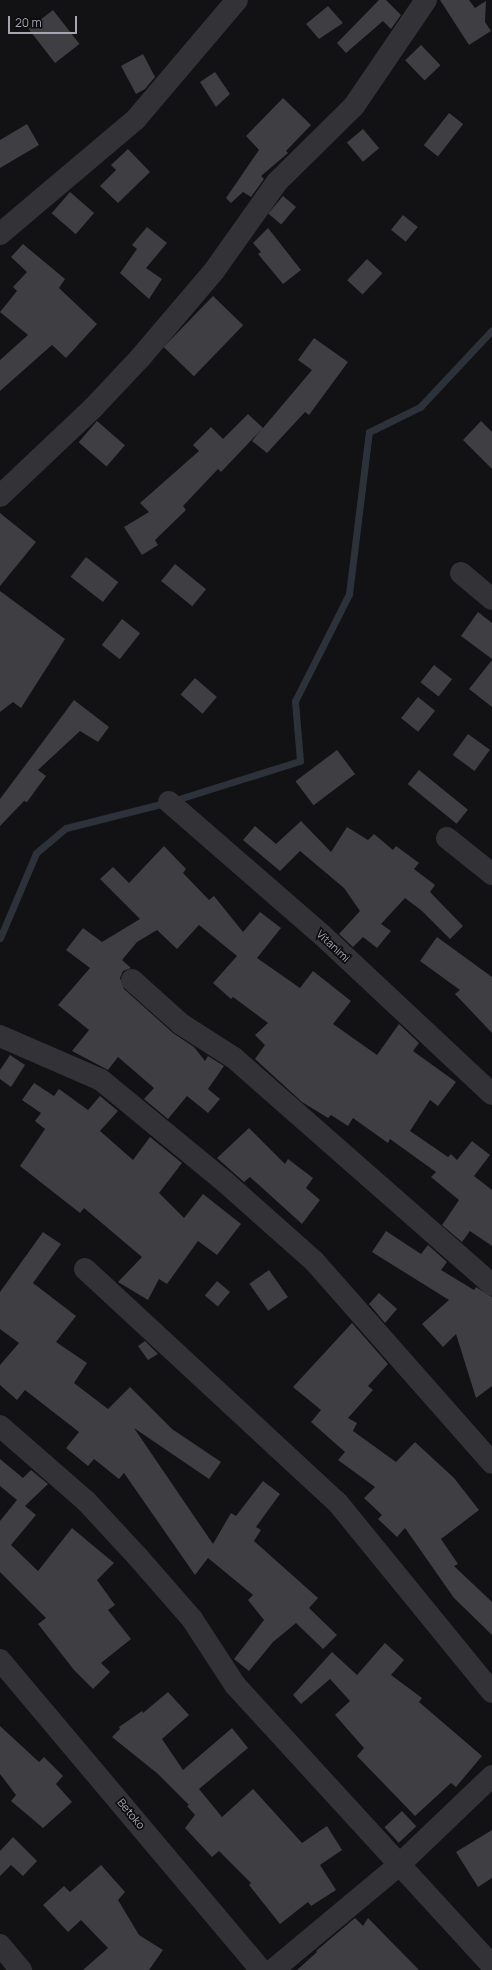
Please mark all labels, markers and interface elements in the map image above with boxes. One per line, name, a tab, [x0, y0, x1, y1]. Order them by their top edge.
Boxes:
scale bar	[10, 8, 79, 34]
text: 20 m	[15, 14, 42, 31]
street label: Vitanimi	[314, 927, 352, 965]
street label: Betoko	[114, 1796, 148, 1832]

